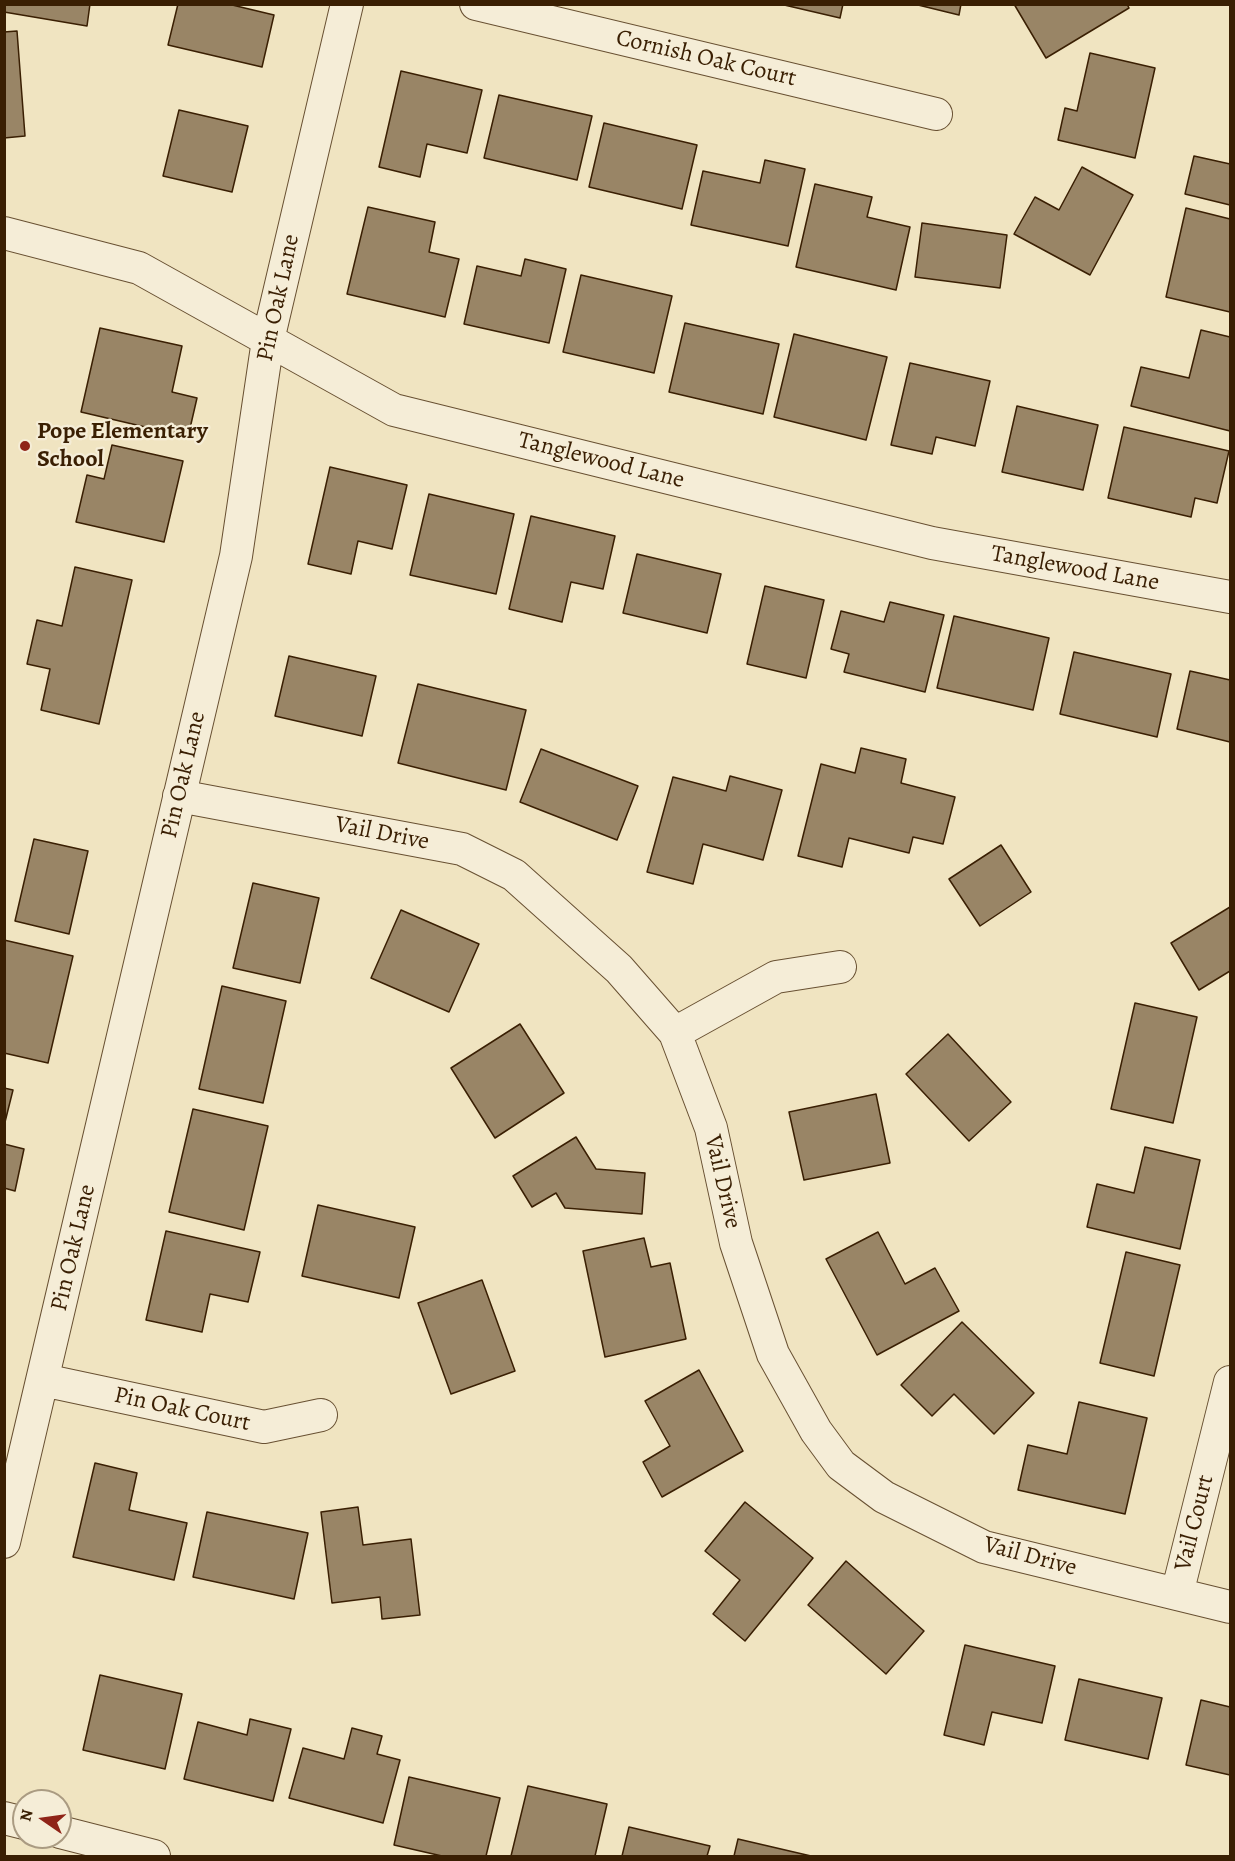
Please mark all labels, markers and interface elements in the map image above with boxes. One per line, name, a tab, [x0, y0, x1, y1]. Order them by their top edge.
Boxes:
street label: Cornish Oak Court	[613, 24, 799, 94]
street label: Pin Oak Lane	[251, 232, 307, 364]
place label: Pope Elementary School	[37, 418, 208, 474]
street label: Tanglewood Lane	[515, 426, 687, 496]
marker: Pope Elementary School	[18, 439, 32, 453]
street label: Tanglewood Lane	[989, 540, 1161, 598]
street label: Pin Oak Lane	[155, 709, 213, 841]
street label: Vail Drive	[333, 811, 431, 857]
street label: Vail Drive	[697, 1132, 747, 1232]
street label: Pin Oak Lane	[45, 1182, 103, 1314]
street label: Pin Oak Court	[111, 1381, 253, 1439]
street label: Vail Court	[1169, 1472, 1221, 1574]
street label: Vail Drive	[980, 1531, 1080, 1583]
north arrow	[12, 1789, 72, 1849]
text: N	[14, 1807, 38, 1824]

